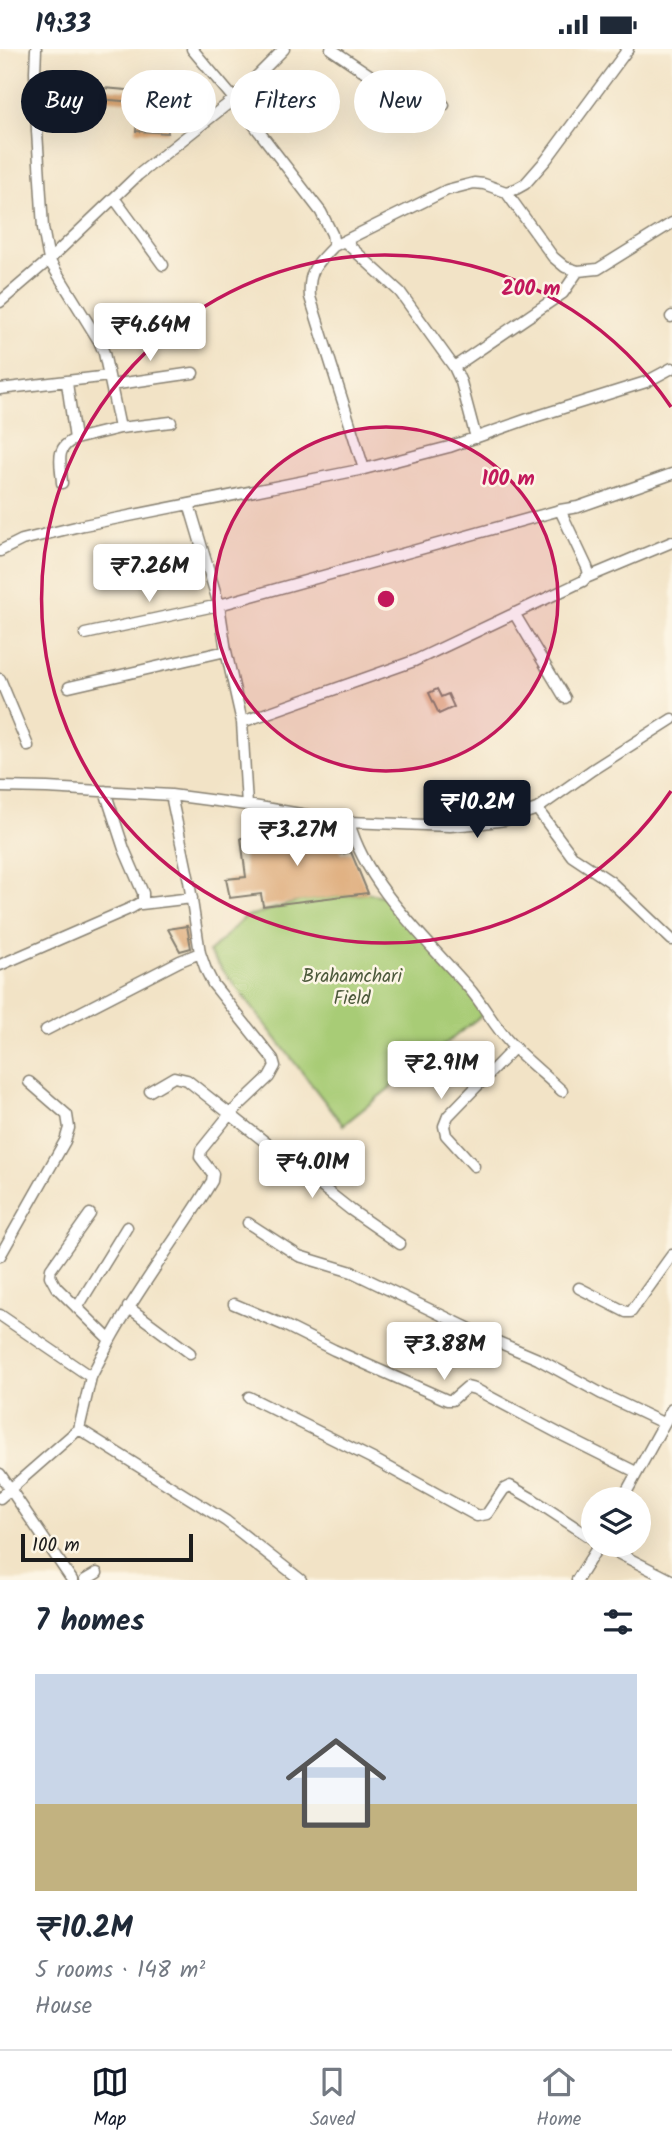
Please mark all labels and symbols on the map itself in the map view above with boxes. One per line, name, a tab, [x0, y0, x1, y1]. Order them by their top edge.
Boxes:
text: 200 m	[501, 273, 561, 306]
pin: ₹4.64M	[93, 303, 207, 363]
text: 100 m	[481, 463, 535, 496]
pin: ₹7.26M	[92, 545, 206, 604]
centre of rings	[374, 587, 398, 611]
pin: ₹10.2M	[420, 781, 534, 840]
pin: ₹3.27M	[240, 809, 354, 868]
park label: Brahamchari Field	[302, 962, 403, 1014]
pin: ₹2.91M	[384, 1041, 498, 1101]
pin: ₹4.01M	[255, 1141, 369, 1200]
pin: ₹3.88M	[387, 1323, 501, 1382]
scale bar	[21, 1531, 192, 1563]

